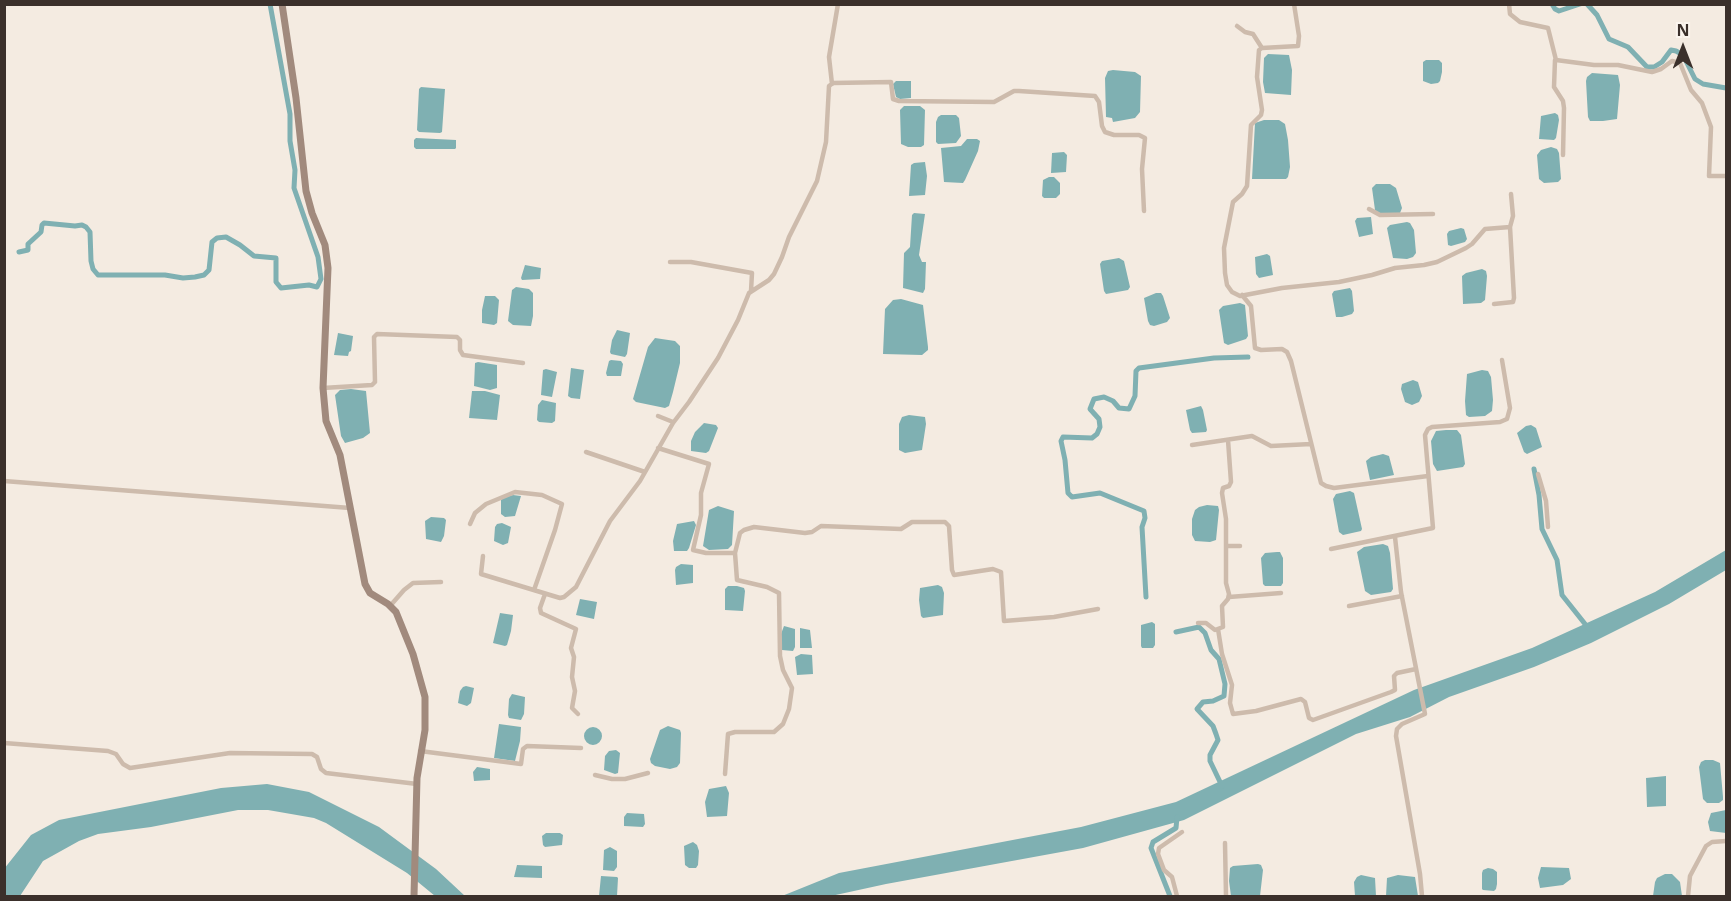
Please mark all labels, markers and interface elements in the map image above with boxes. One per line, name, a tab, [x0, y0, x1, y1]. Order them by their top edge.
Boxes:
north arrow	[1653, 18, 1713, 78]
text: N	[1676, 19, 1690, 41]

